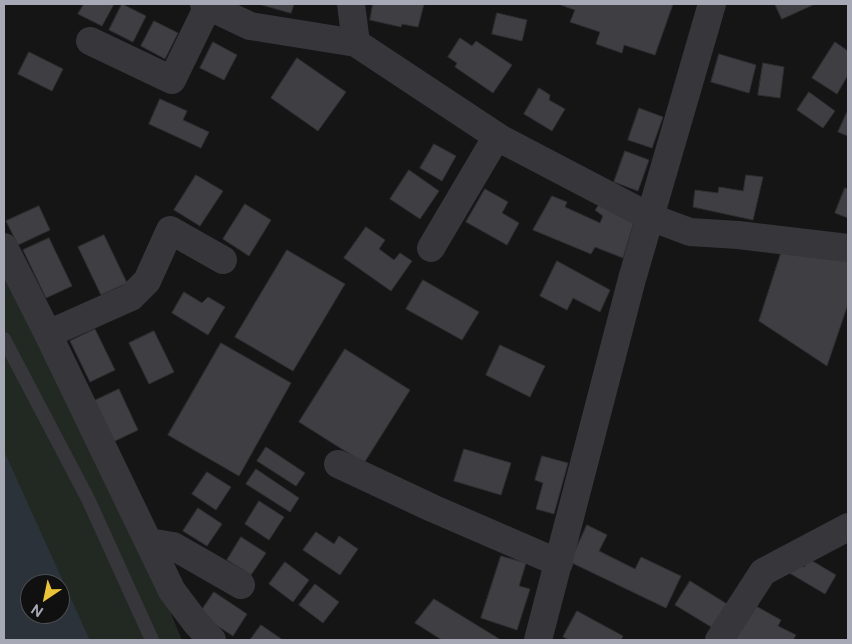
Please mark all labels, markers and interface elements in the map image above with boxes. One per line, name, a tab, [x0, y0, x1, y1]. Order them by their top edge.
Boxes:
north arrow	[20, 574, 70, 624]
text: N	[28, 601, 46, 620]

